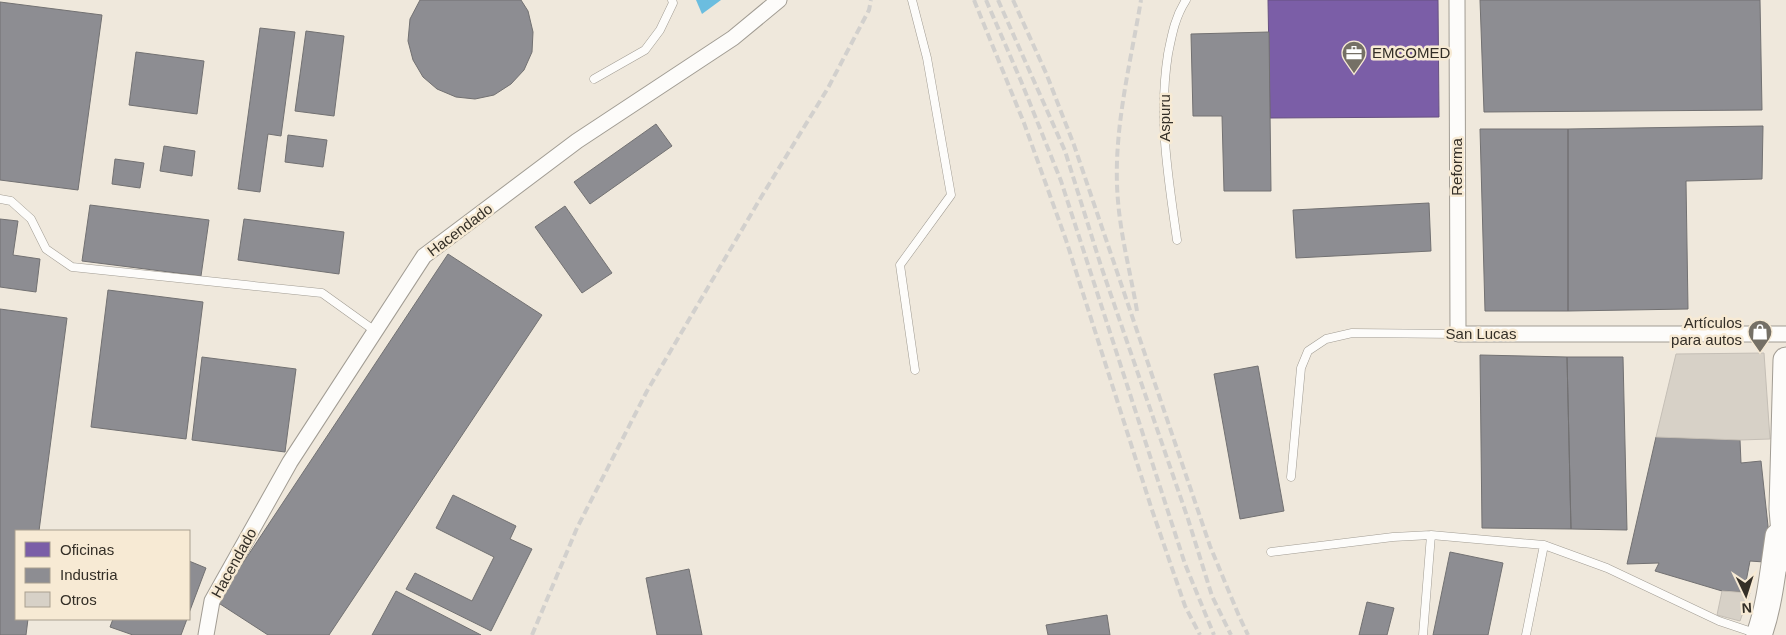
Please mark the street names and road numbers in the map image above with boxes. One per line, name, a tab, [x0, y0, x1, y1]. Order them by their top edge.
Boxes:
street label: Aspuru	[1156, 94, 1173, 142]
street label: Reforma	[1448, 138, 1465, 196]
street label: Hacendado	[424, 200, 495, 259]
street label: San Lucas	[1446, 325, 1516, 342]
street label: Hacendado	[208, 525, 260, 600]

